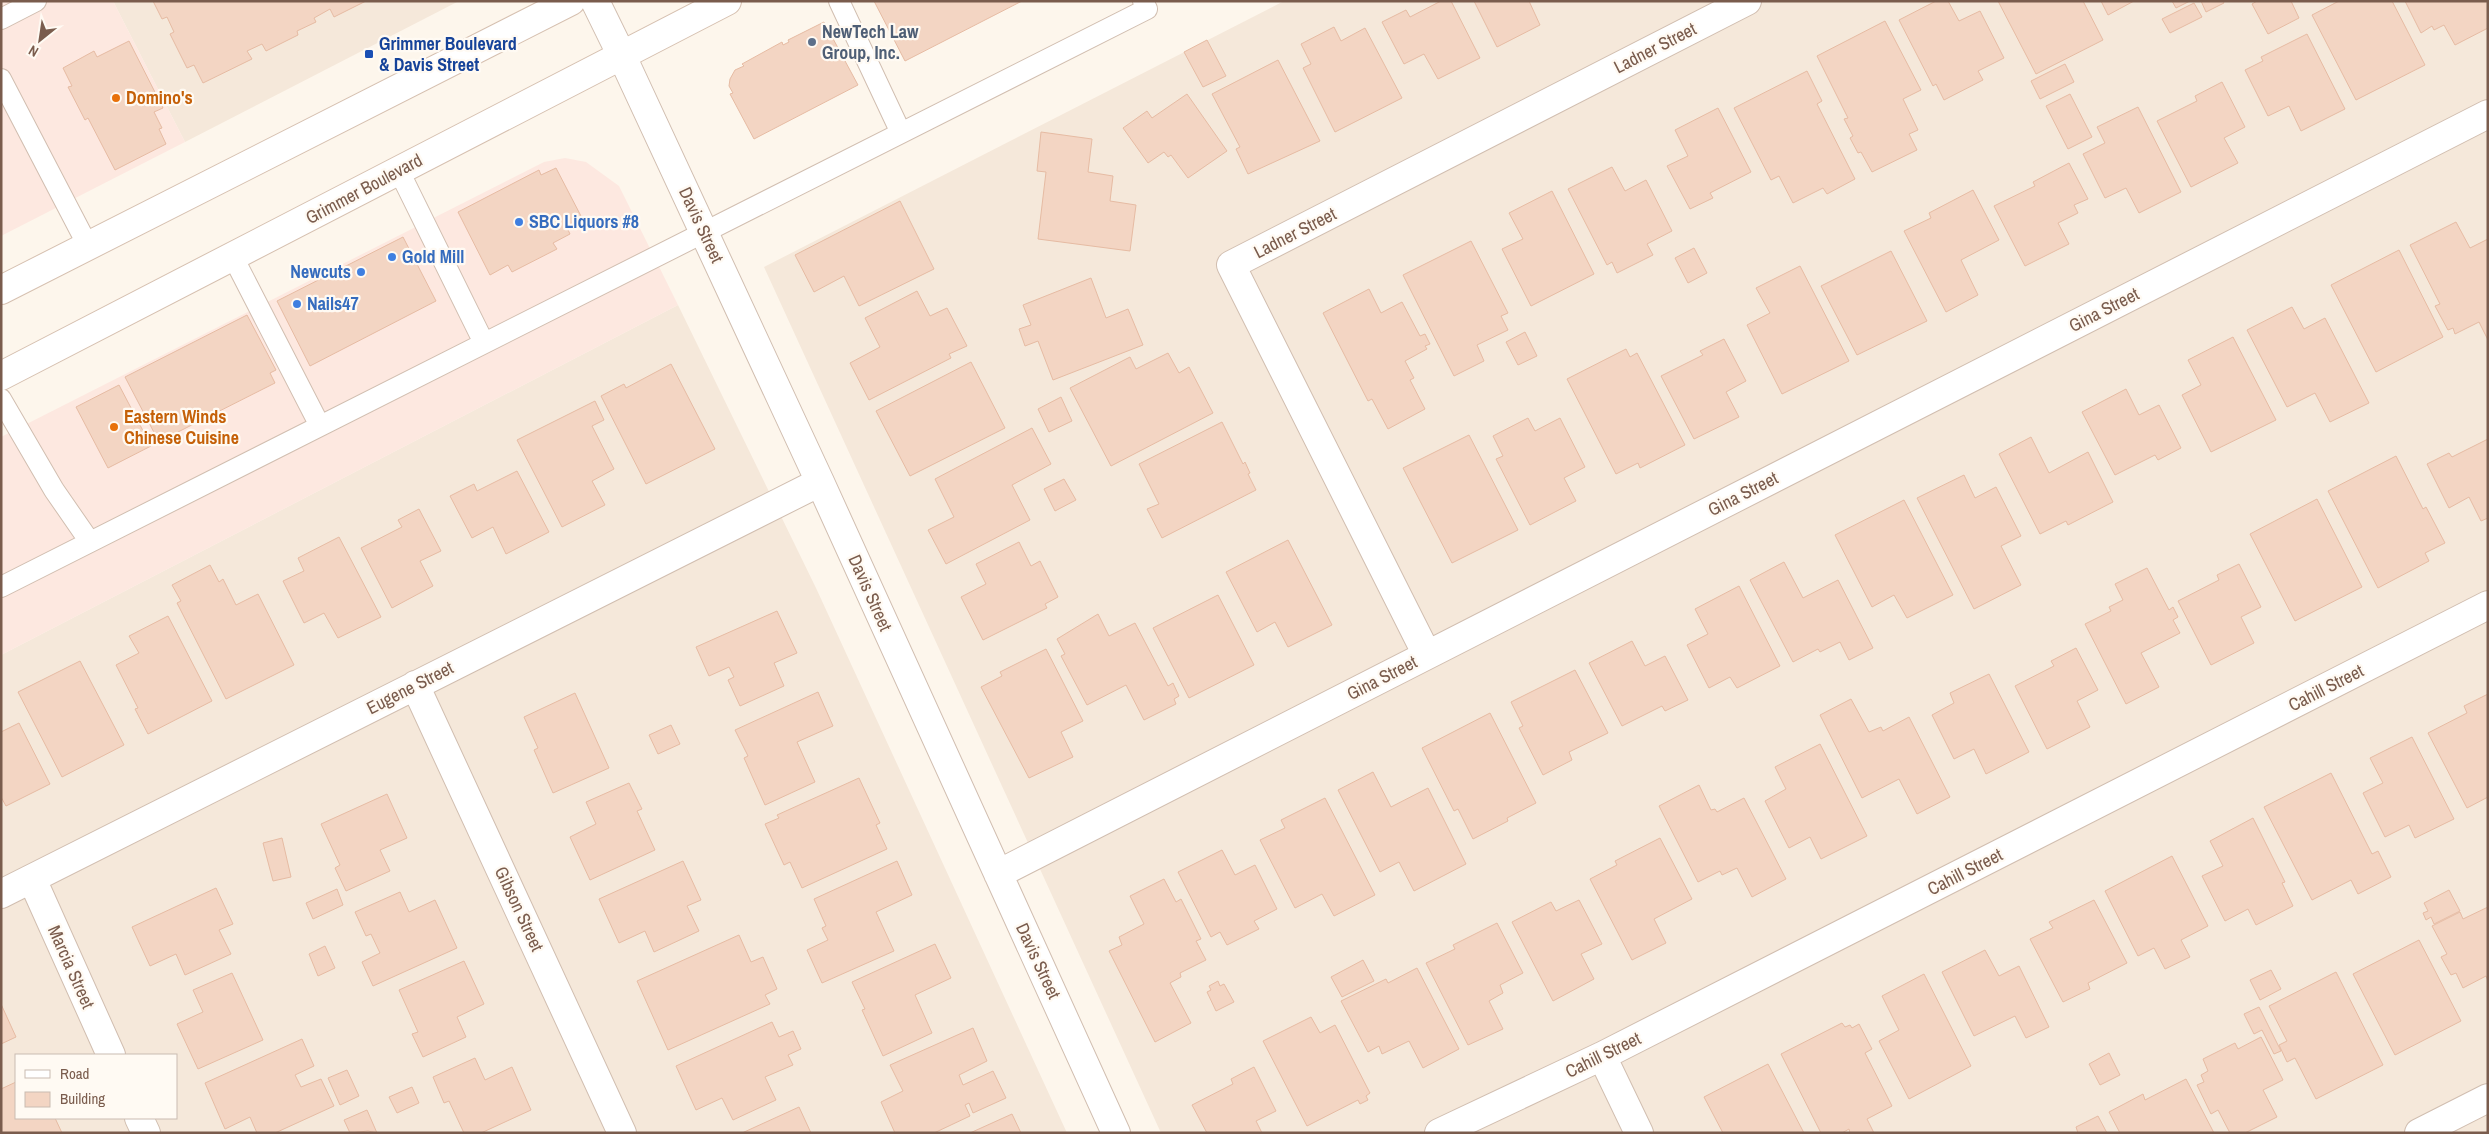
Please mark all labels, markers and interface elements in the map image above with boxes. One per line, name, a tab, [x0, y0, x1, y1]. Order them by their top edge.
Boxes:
north arrow	[15, 15, 65, 65]
street label: Ladner Street	[1609, 16, 1700, 79]
place label: NewTech Law Group, Inc.	[822, 19, 919, 65]
place label: Grimmer Boulevard & Davis Street	[379, 31, 517, 77]
marker: NewTech Law Group, Inc.	[806, 36, 818, 48]
text: N	[25, 41, 42, 61]
marker: Grimmer Boulevard & Davis Street	[363, 48, 375, 60]
place label: Domino's	[126, 85, 193, 110]
marker: Domino's	[110, 92, 122, 104]
street label: Grimmer Boulevard	[301, 147, 426, 230]
street label: Davis Street	[673, 183, 730, 267]
street label: Ladner Street	[1249, 201, 1340, 264]
place label: SBC Liquors #8	[529, 209, 639, 234]
marker: SBC Liquors #8	[513, 216, 525, 228]
place label: Gold Mill	[402, 244, 464, 269]
marker: Gold Mill	[386, 251, 398, 263]
place label: Newcuts	[290, 259, 351, 284]
marker: Newcuts	[355, 266, 367, 278]
street label: Gina Street	[2064, 281, 2143, 338]
place label: Nails47	[307, 291, 359, 316]
marker: Nails47	[291, 298, 303, 310]
place label: Eastern Winds Chinese Cuisine	[124, 404, 239, 450]
marker: Eastern Winds Chinese Cuisine	[108, 421, 120, 433]
street label: Gina Street	[1703, 465, 1782, 522]
street label: Davis Street	[843, 551, 898, 635]
street label: Gina Street	[1342, 649, 1421, 706]
street label: Eugene Street	[362, 655, 457, 720]
street label: Cahill Street	[2284, 658, 2368, 717]
street label: Cahill Street	[1923, 842, 2007, 901]
street label: Gibson Street	[489, 862, 550, 955]
street label: Davis Street	[1010, 919, 1067, 1003]
street label: Marcia Street	[42, 921, 101, 1012]
street label: Cahill Street	[1561, 1026, 1645, 1084]
legend	[15, 1054, 178, 1119]
text: Road	[60, 1063, 89, 1084]
text: Building	[60, 1088, 105, 1109]

